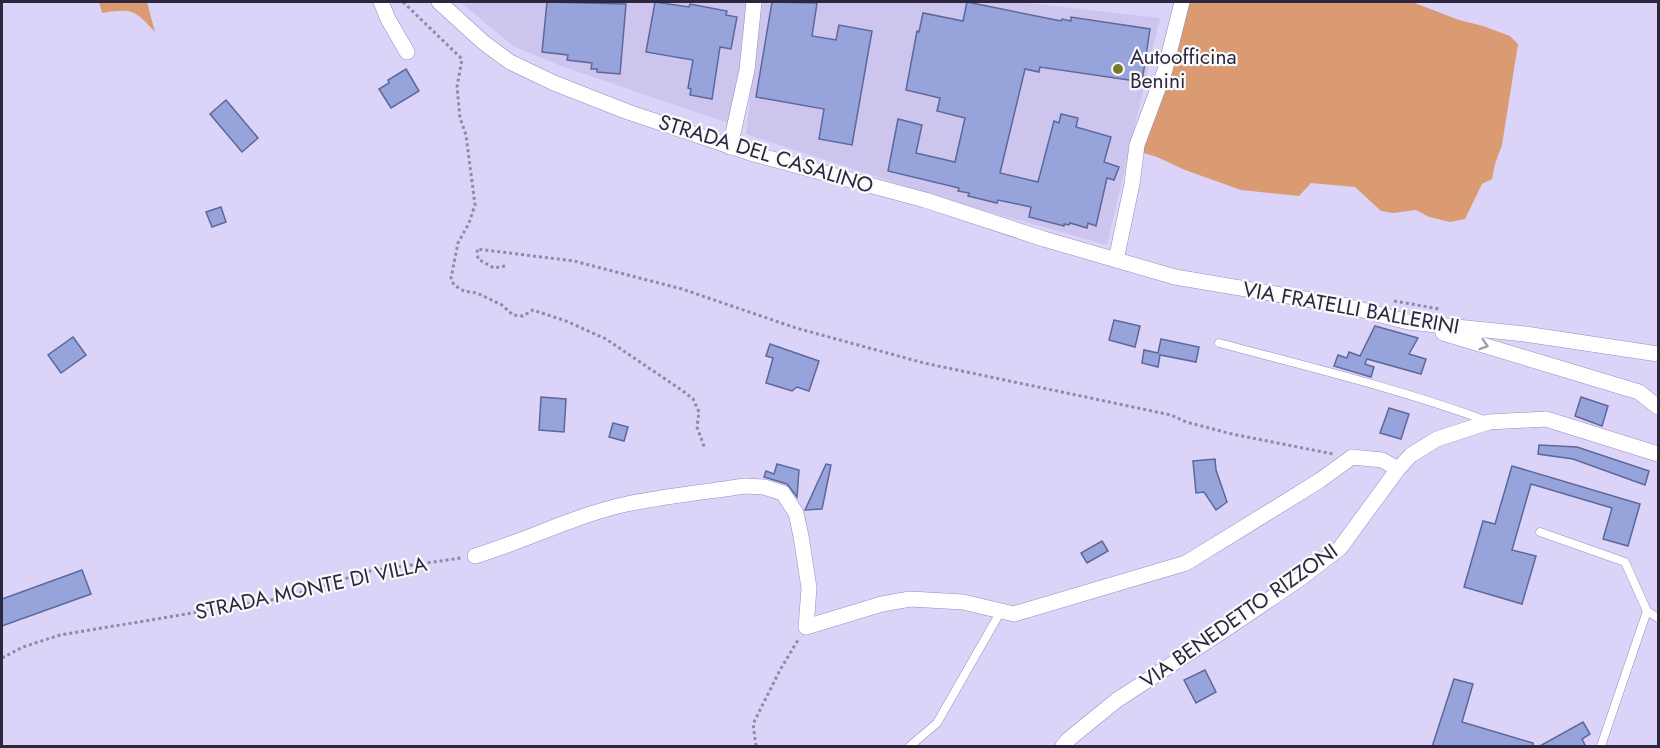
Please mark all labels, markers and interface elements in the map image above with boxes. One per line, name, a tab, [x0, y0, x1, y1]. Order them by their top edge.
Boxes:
place label: Autoofficina Benini	[1130, 42, 1237, 96]
marker: Autoofficina Benini	[1111, 62, 1125, 76]
street label: STRADA DEL CASALINO	[655, 107, 877, 201]
street label: VIA FRATELLI BALLERINI	[1240, 274, 1462, 342]
one-way arrow	[1478, 338, 1489, 350]
street label: VIA BENEDETTO RIZZONI	[1134, 536, 1344, 696]
street label: STRADA MONTE DI VILLA	[192, 549, 430, 627]

